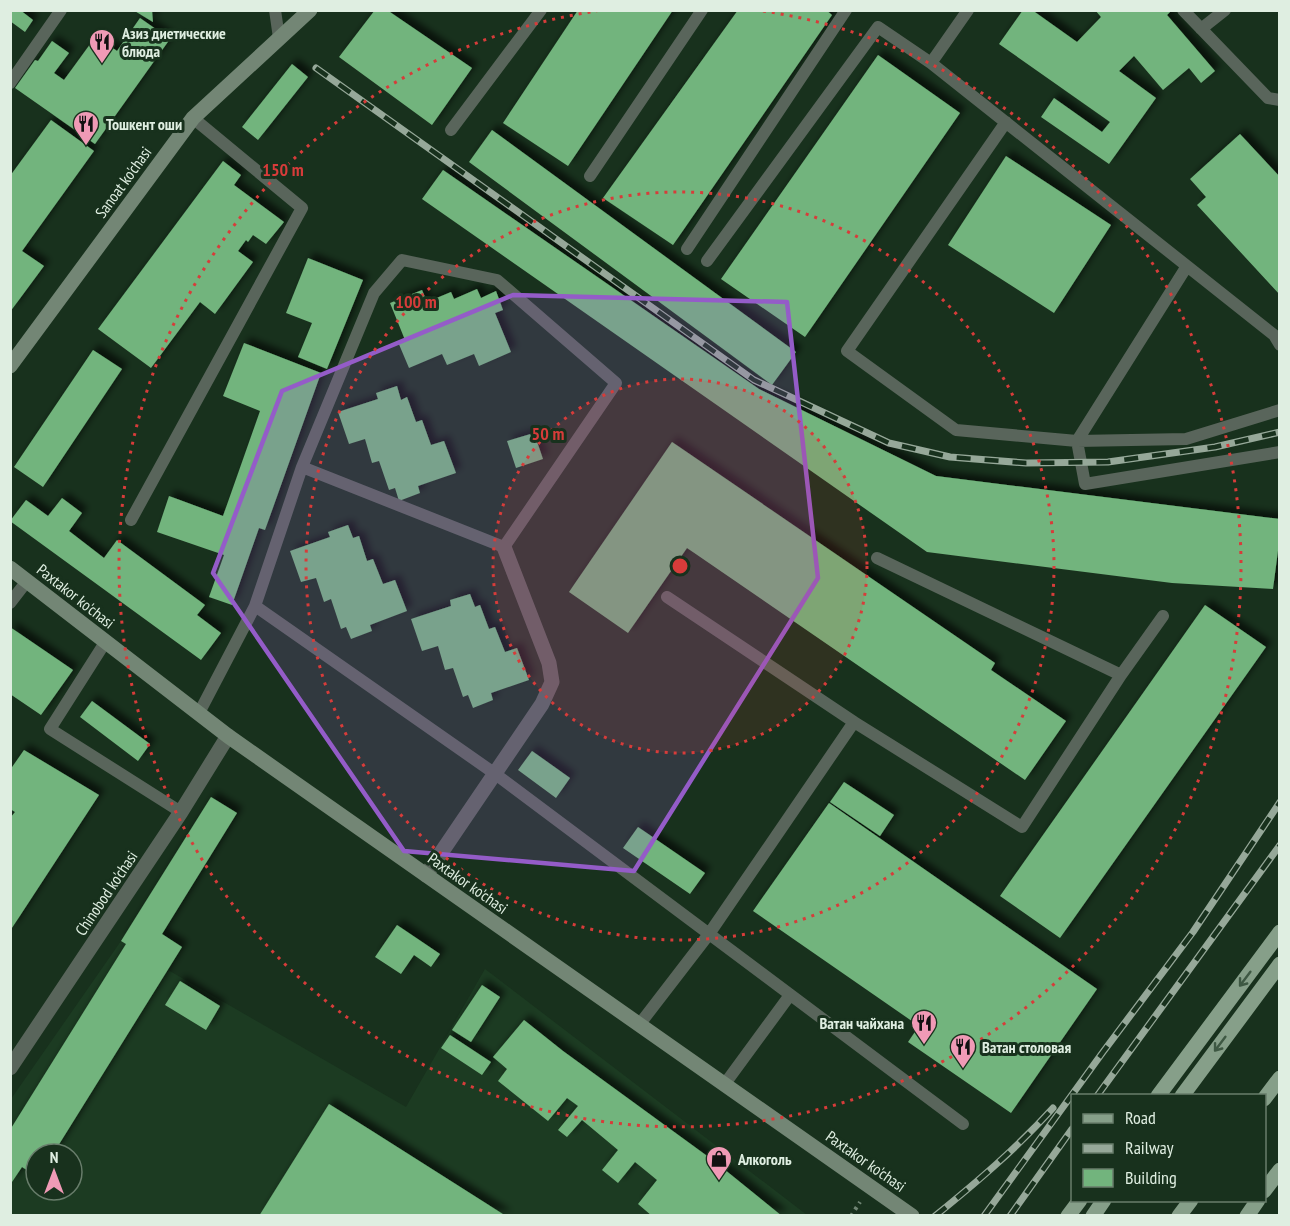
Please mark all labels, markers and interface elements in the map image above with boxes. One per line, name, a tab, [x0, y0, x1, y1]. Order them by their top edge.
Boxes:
place label: Азиз диетические блюда	[121, 23, 226, 61]
restaurant icon: Азиз диетические блюда	[87, 27, 117, 65]
restaurant icon: Тошкент оши	[71, 109, 101, 147]
place label: Тошкент оши	[106, 114, 182, 134]
street label: Sanoat ko'chasi	[90, 142, 156, 222]
text: 150 m	[262, 158, 304, 181]
text: 100 m	[395, 290, 437, 313]
text: 50 m	[532, 422, 564, 445]
centre of rings	[670, 556, 690, 576]
street label: Paxtakor ko'chasi	[33, 559, 119, 633]
street label: Chinobod ko'chasi	[70, 847, 142, 939]
street label: Paxtakor ko'chasi	[424, 848, 512, 918]
one-way arrow	[1238, 971, 1251, 987]
restaurant icon: Ватан чайхана	[909, 1008, 939, 1046]
place label: Ватан чайхана	[819, 1013, 904, 1033]
restaurant icon: Ватан столовая	[948, 1032, 978, 1070]
one-way arrow	[1213, 1036, 1226, 1052]
place label: Ватан столовая	[982, 1037, 1071, 1057]
legend	[1071, 1094, 1266, 1202]
text: Road	[1125, 1106, 1156, 1129]
street label: Paxtakor ko'chasi	[822, 1126, 910, 1196]
text: Railway	[1125, 1136, 1174, 1159]
north arrow	[24, 1142, 84, 1202]
shop icon: Алкоголь	[704, 1144, 734, 1182]
text: N	[50, 1147, 58, 1167]
place label: Алкоголь	[737, 1149, 792, 1169]
text: Building	[1125, 1166, 1177, 1189]

